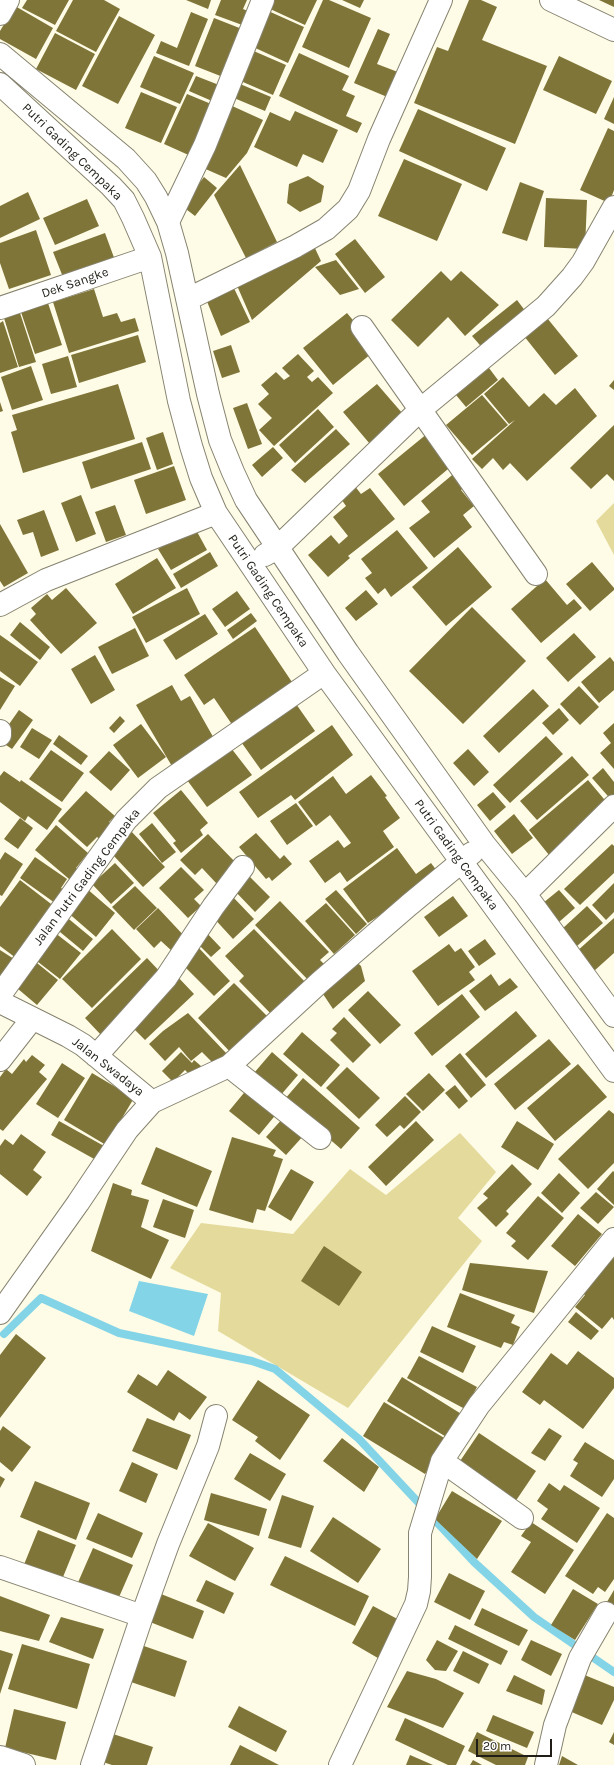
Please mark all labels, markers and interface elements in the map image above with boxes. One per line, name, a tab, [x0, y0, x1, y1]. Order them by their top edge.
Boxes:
street label: Putri Gading Cempaka	[19, 100, 125, 204]
street label: Dek Sangke	[39, 264, 111, 302]
street label: Putri Gading Cempaka	[224, 531, 312, 651]
street label: Putri Gading Cempaka	[411, 797, 501, 913]
street label: Jalan Putri Gading Cempaka	[30, 806, 144, 948]
street label: Jalan Swadaya	[69, 1034, 147, 1100]
scale bar	[478, 1731, 554, 1757]
text: 20 m	[483, 1739, 511, 1753]

